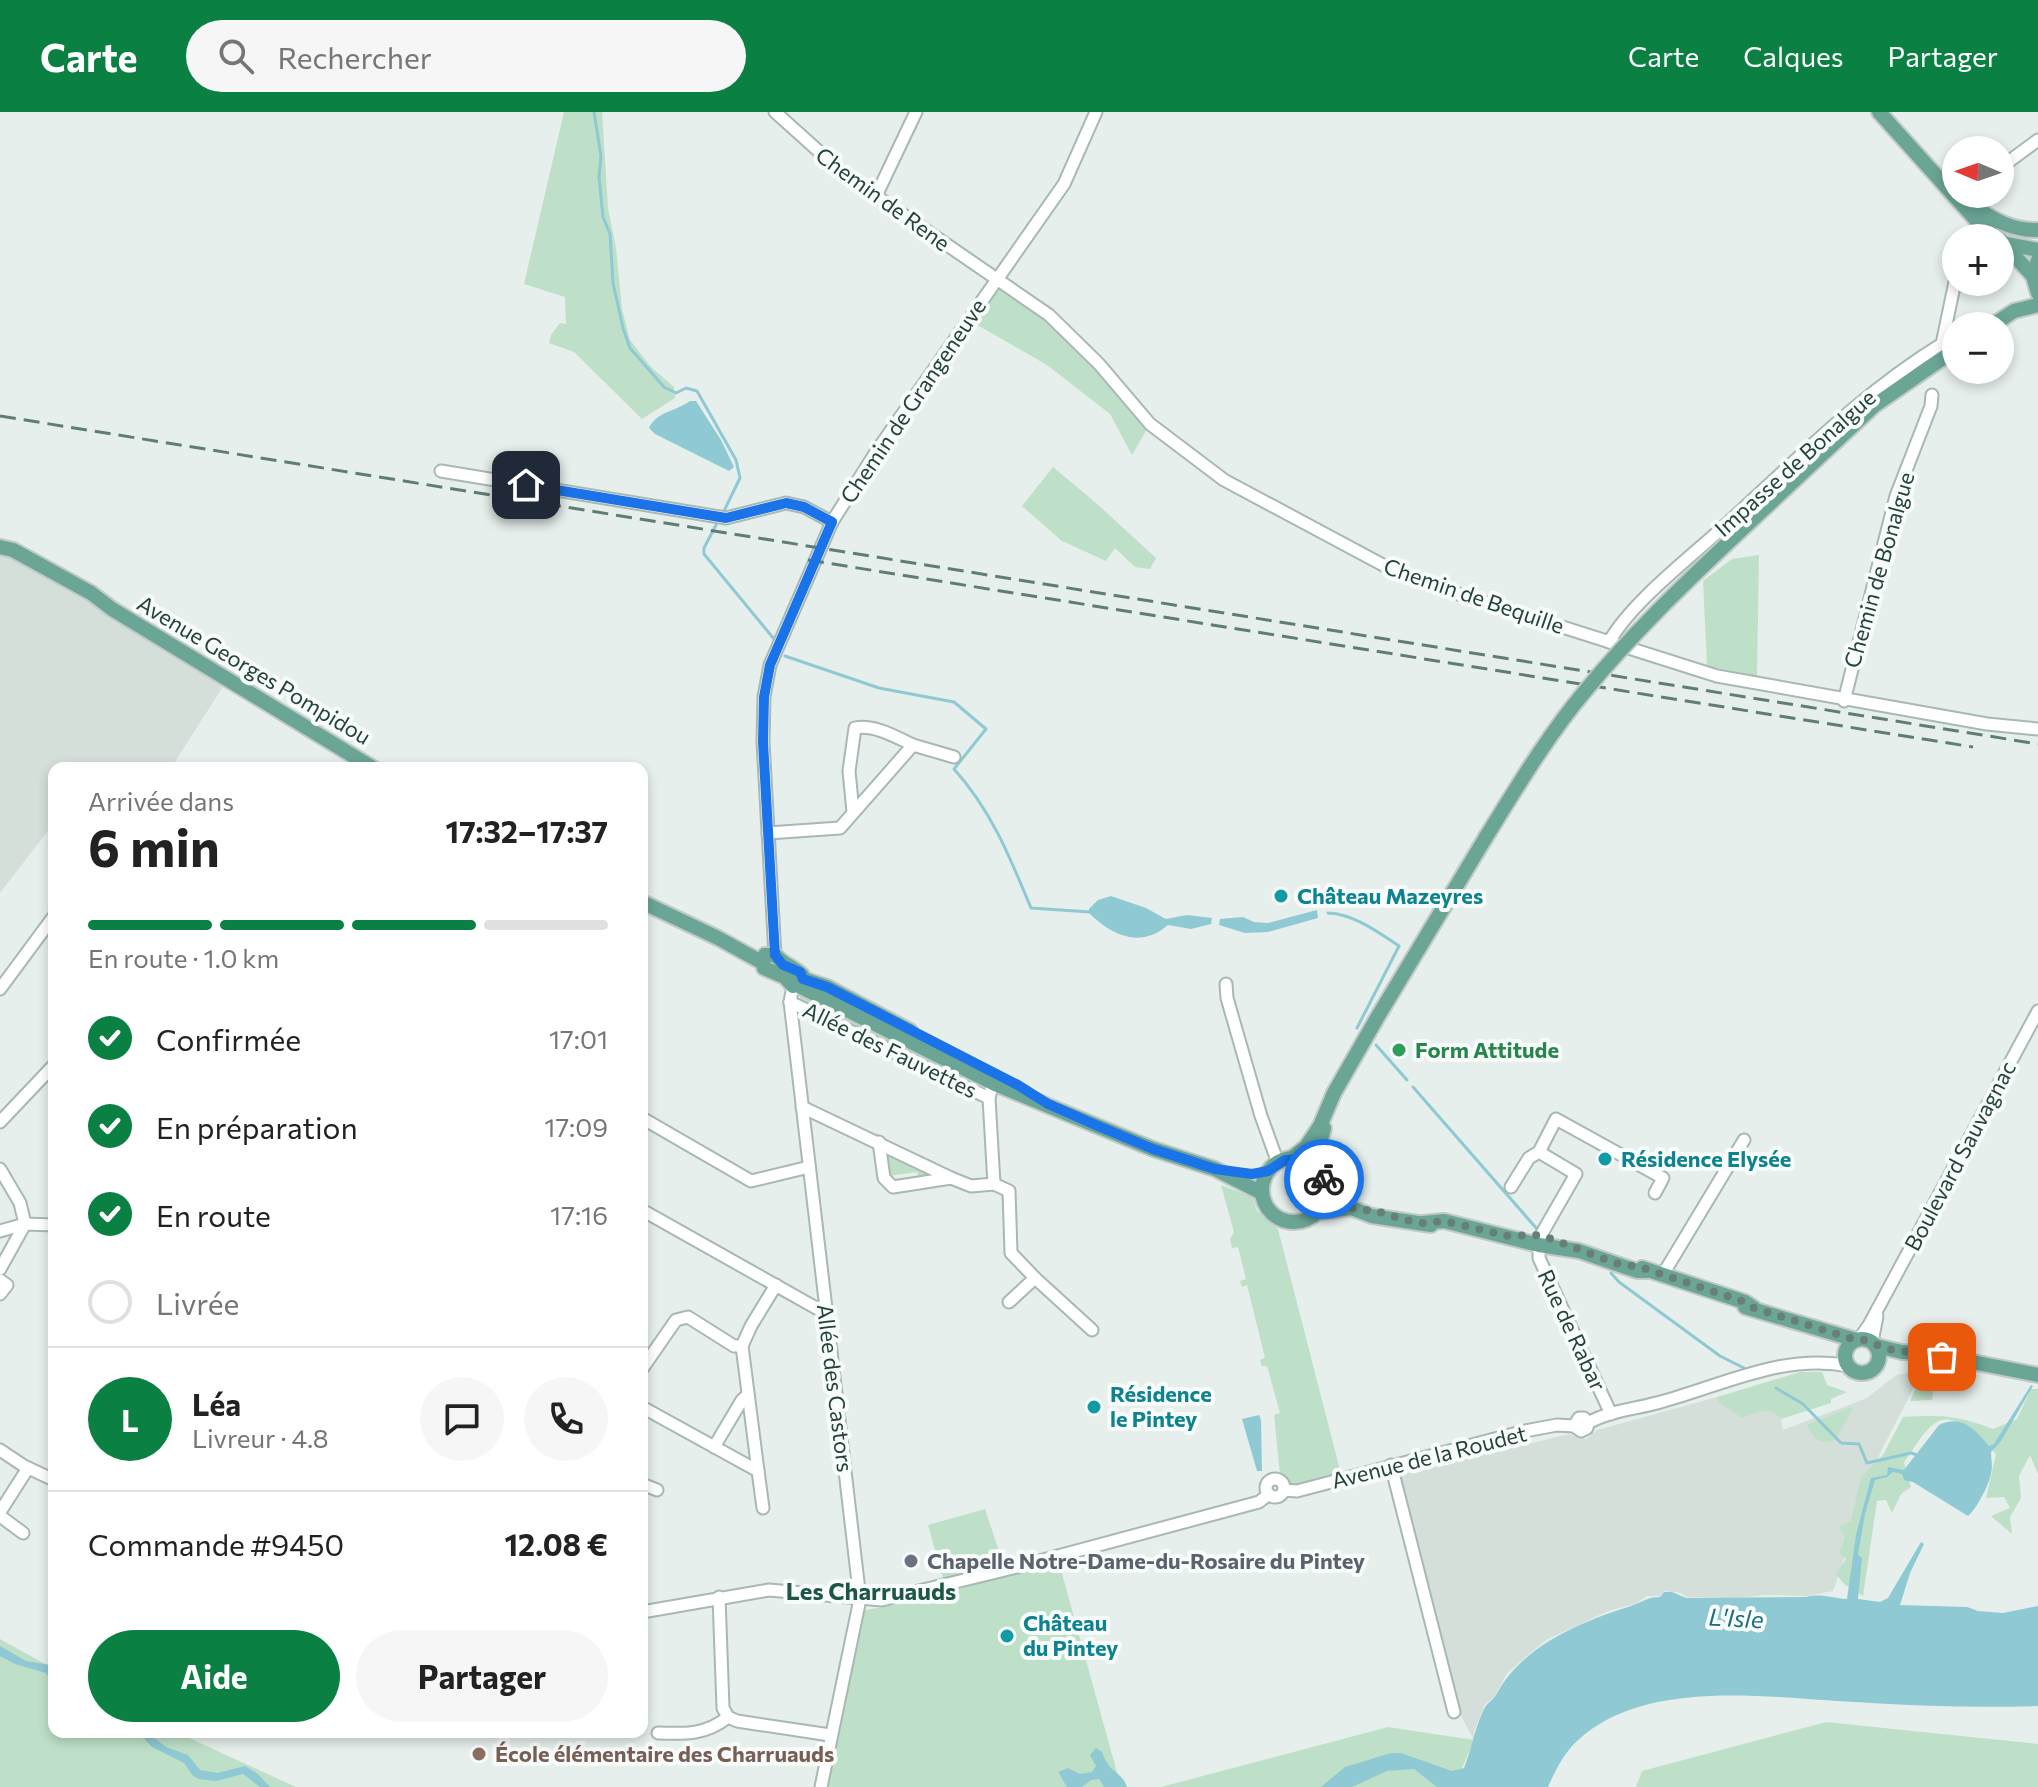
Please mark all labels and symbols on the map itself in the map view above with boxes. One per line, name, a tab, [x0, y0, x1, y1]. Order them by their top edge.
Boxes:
north arrow	[1942, 136, 2014, 208]
street label: Chemin de Rene	[811, 141, 956, 256]
street label: Chemin de Grangeneuve	[834, 293, 991, 508]
street label: Impasse de Bonalgue	[1709, 383, 1881, 542]
pin	[492, 451, 560, 519]
street label: Chemin de Bonalgue	[1838, 469, 1919, 671]
street label: Chemin de Bequille	[1380, 552, 1568, 639]
street label: Avenue Georges Pompidou	[133, 589, 376, 750]
place label: Château Mazeyres	[1297, 882, 1483, 909]
marker: Château Mazeyres	[1272, 887, 1290, 905]
street label: Allée des Fauvettes	[799, 996, 982, 1103]
place label: Form Attitude	[1415, 1036, 1559, 1063]
marker: Form Attitude	[1390, 1041, 1408, 1059]
street label: Boulevard Sauvagnac	[1898, 1056, 2021, 1255]
courier	[1284, 1139, 1364, 1219]
place label: Résidence Elysée	[1621, 1145, 1791, 1172]
marker: Résidence Elysée	[1596, 1150, 1614, 1168]
street label: Rue de Rabar	[1533, 1265, 1612, 1395]
street label: Allée des Castors	[812, 1302, 859, 1474]
pin	[1908, 1323, 1976, 1391]
place label: Résidence le Pintey	[1110, 1380, 1212, 1432]
marker: Résidence le Pintey	[1085, 1398, 1103, 1416]
street label: Avenue de la Roudet	[1329, 1419, 1529, 1494]
place label: Chapelle Notre-Dame-du-Rosaire du Pintey	[927, 1547, 1365, 1574]
marker: Chapelle Notre-Dame-du-Rosaire du Pintey	[902, 1552, 920, 1570]
district label: Les Charruauds	[786, 1576, 956, 1605]
water label: L'Isle	[1708, 1602, 1765, 1633]
place label: Château du Pintey	[1023, 1609, 1118, 1661]
marker: Château du Pintey	[998, 1627, 1016, 1645]
place label: École élémentaire des Charruauds	[495, 1740, 834, 1767]
marker: École élémentaire des Charruauds	[470, 1745, 488, 1763]

